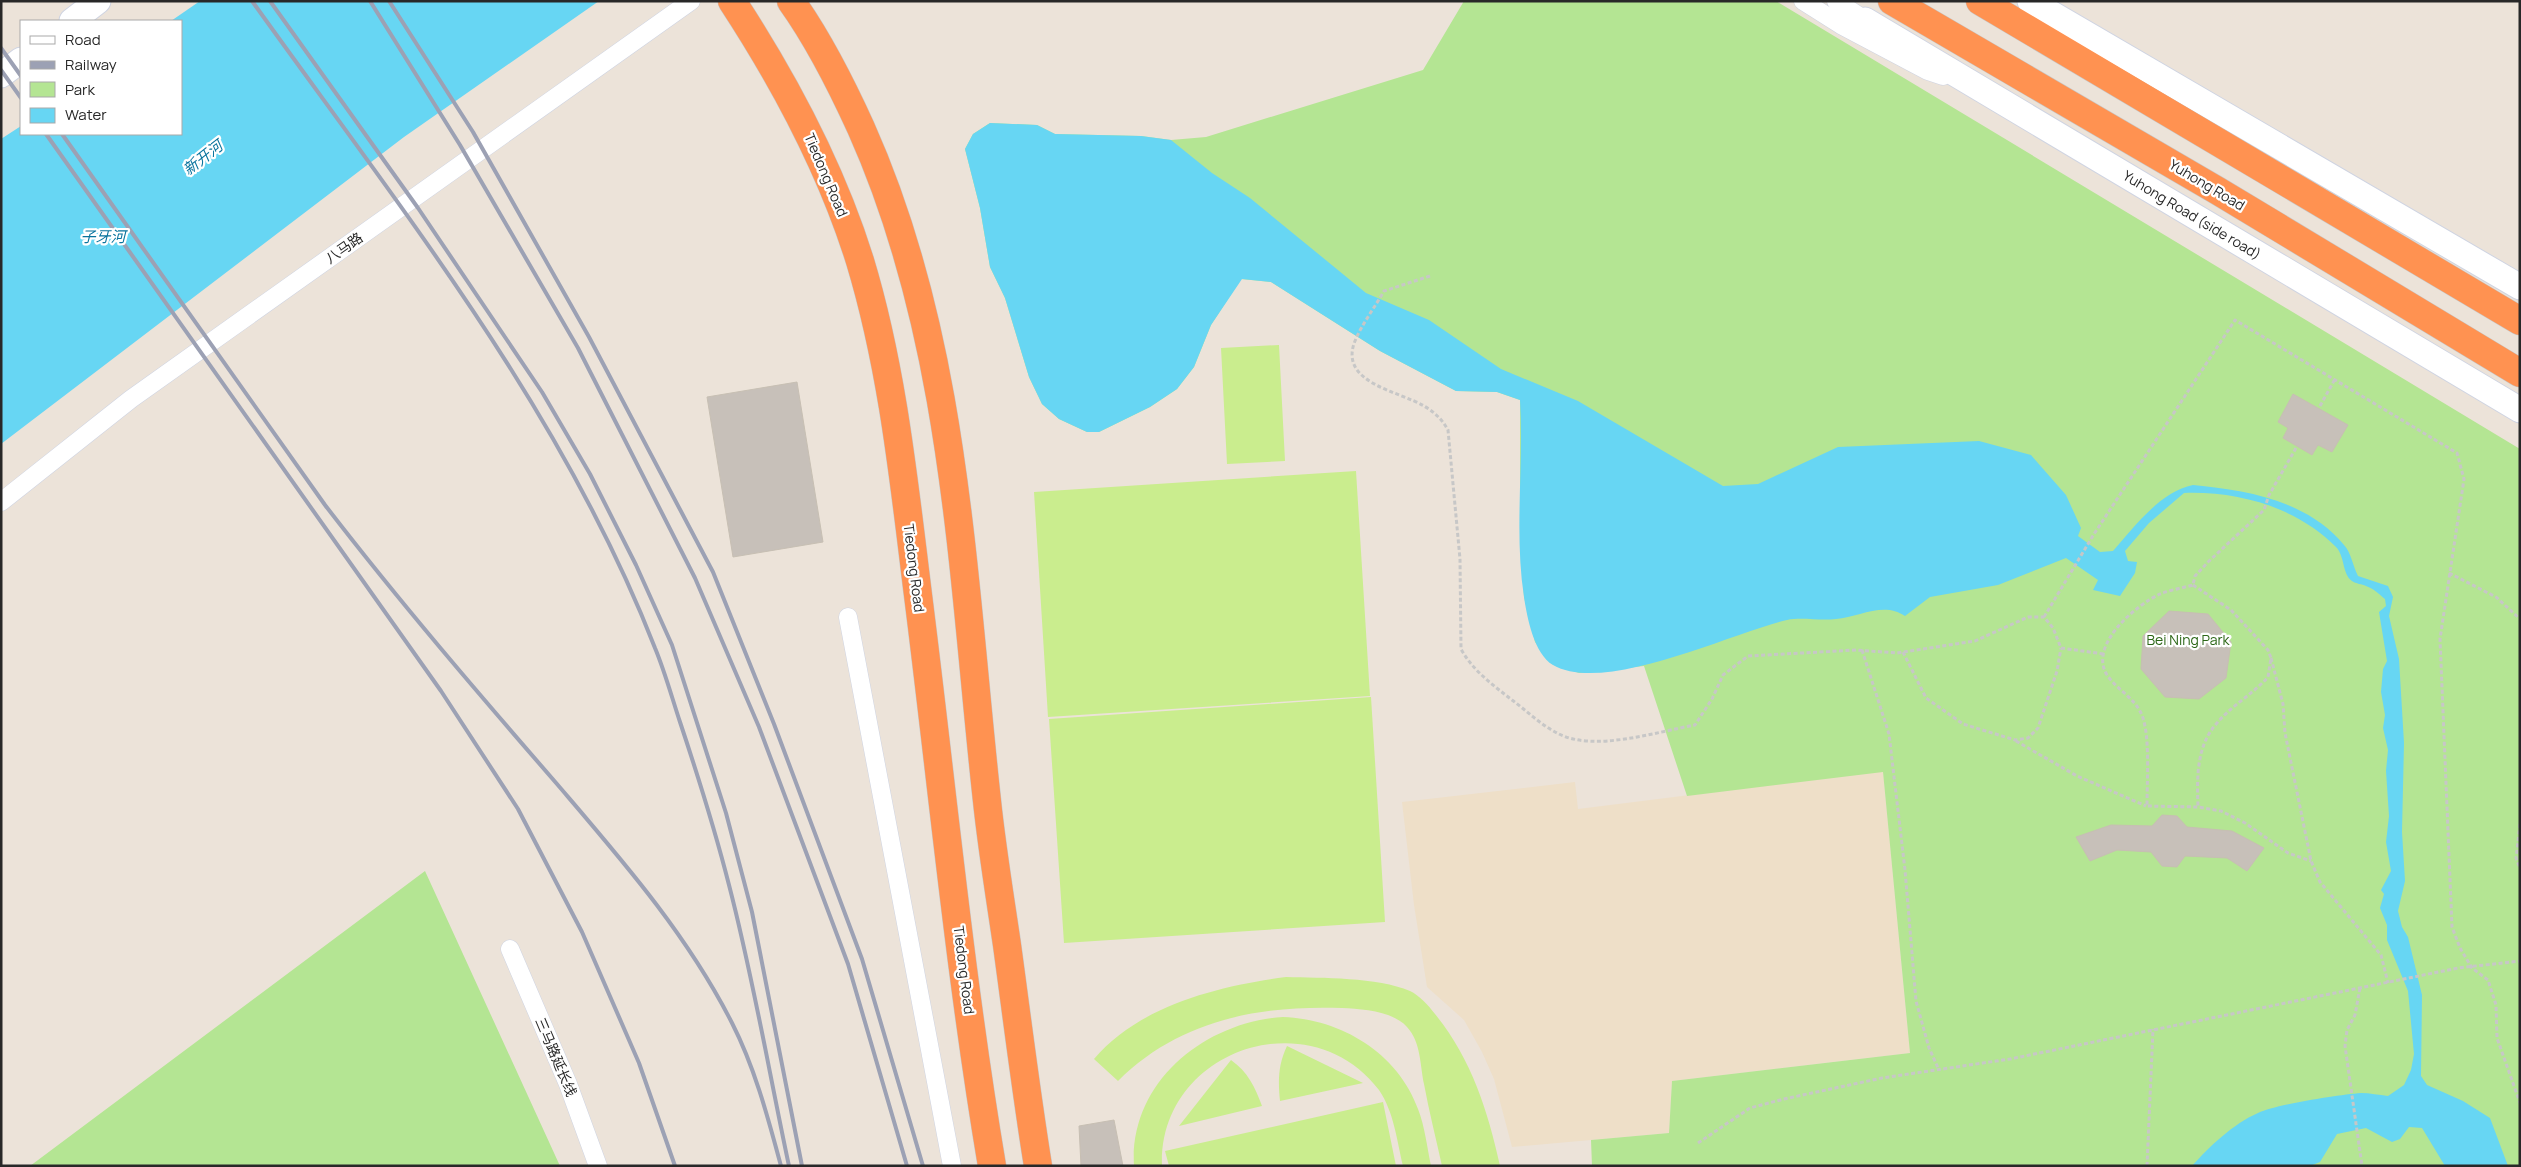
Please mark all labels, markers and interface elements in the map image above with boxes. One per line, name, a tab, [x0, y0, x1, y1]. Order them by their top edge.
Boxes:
legend	[20, 20, 182, 135]
text: Road	[65, 29, 101, 50]
text: Railway	[65, 54, 117, 75]
text: Park	[65, 79, 95, 100]
text: Water	[65, 104, 107, 125]
street label: Tiedong Road	[800, 130, 853, 219]
water label: 新开河	[178, 134, 229, 180]
street label: Yuhong Road	[2166, 155, 2248, 215]
street label: Yuhong Road (side road)	[2120, 166, 2265, 263]
water label: 子牙河	[80, 226, 128, 247]
street label: 八马路	[321, 228, 366, 267]
street label: Tiedong Road	[900, 523, 929, 613]
park label: Bei Ning Park	[2147, 630, 2231, 649]
street label: Tiedong Road	[950, 925, 979, 1015]
street label: 三马路延长线	[531, 1014, 582, 1099]

